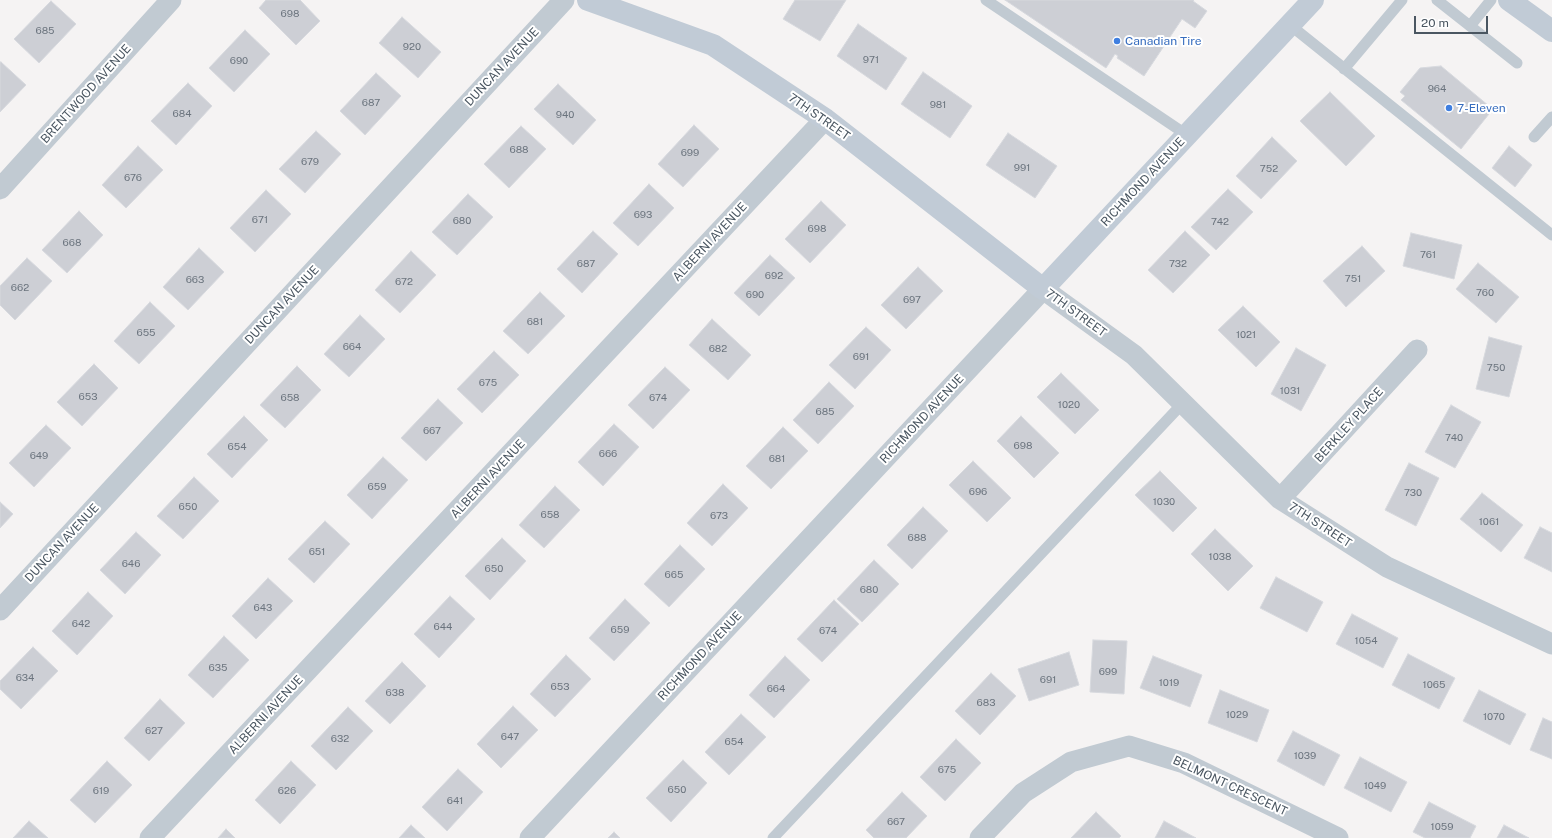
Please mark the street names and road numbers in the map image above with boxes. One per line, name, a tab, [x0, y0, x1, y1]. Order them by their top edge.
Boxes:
street label: DUNCAN AVENUE	[462, 25, 542, 109]
street label: BRENTWOOD AVENUE	[38, 42, 134, 146]
street label: 7TH STREET	[785, 91, 853, 143]
street label: RICHMOND AVENUE	[1098, 135, 1188, 229]
street label: ALBERNI AVENUE	[670, 200, 750, 284]
street label: DUNCAN AVENUE	[242, 263, 322, 347]
street label: 7TH STREET	[1043, 286, 1109, 340]
street label: RICHMOND AVENUE	[877, 372, 967, 466]
street label: BERKLEY PLACE	[1312, 385, 1386, 465]
street label: ALBERNI AVENUE	[448, 437, 528, 521]
street label: 7TH STREET	[1286, 499, 1354, 551]
street label: DUNCAN AVENUE	[22, 501, 102, 585]
street label: RICHMOND AVENUE	[655, 609, 745, 703]
street label: ALBERNI AVENUE	[226, 673, 306, 757]
street label: BELMONT CRESCENT	[1170, 753, 1290, 819]

